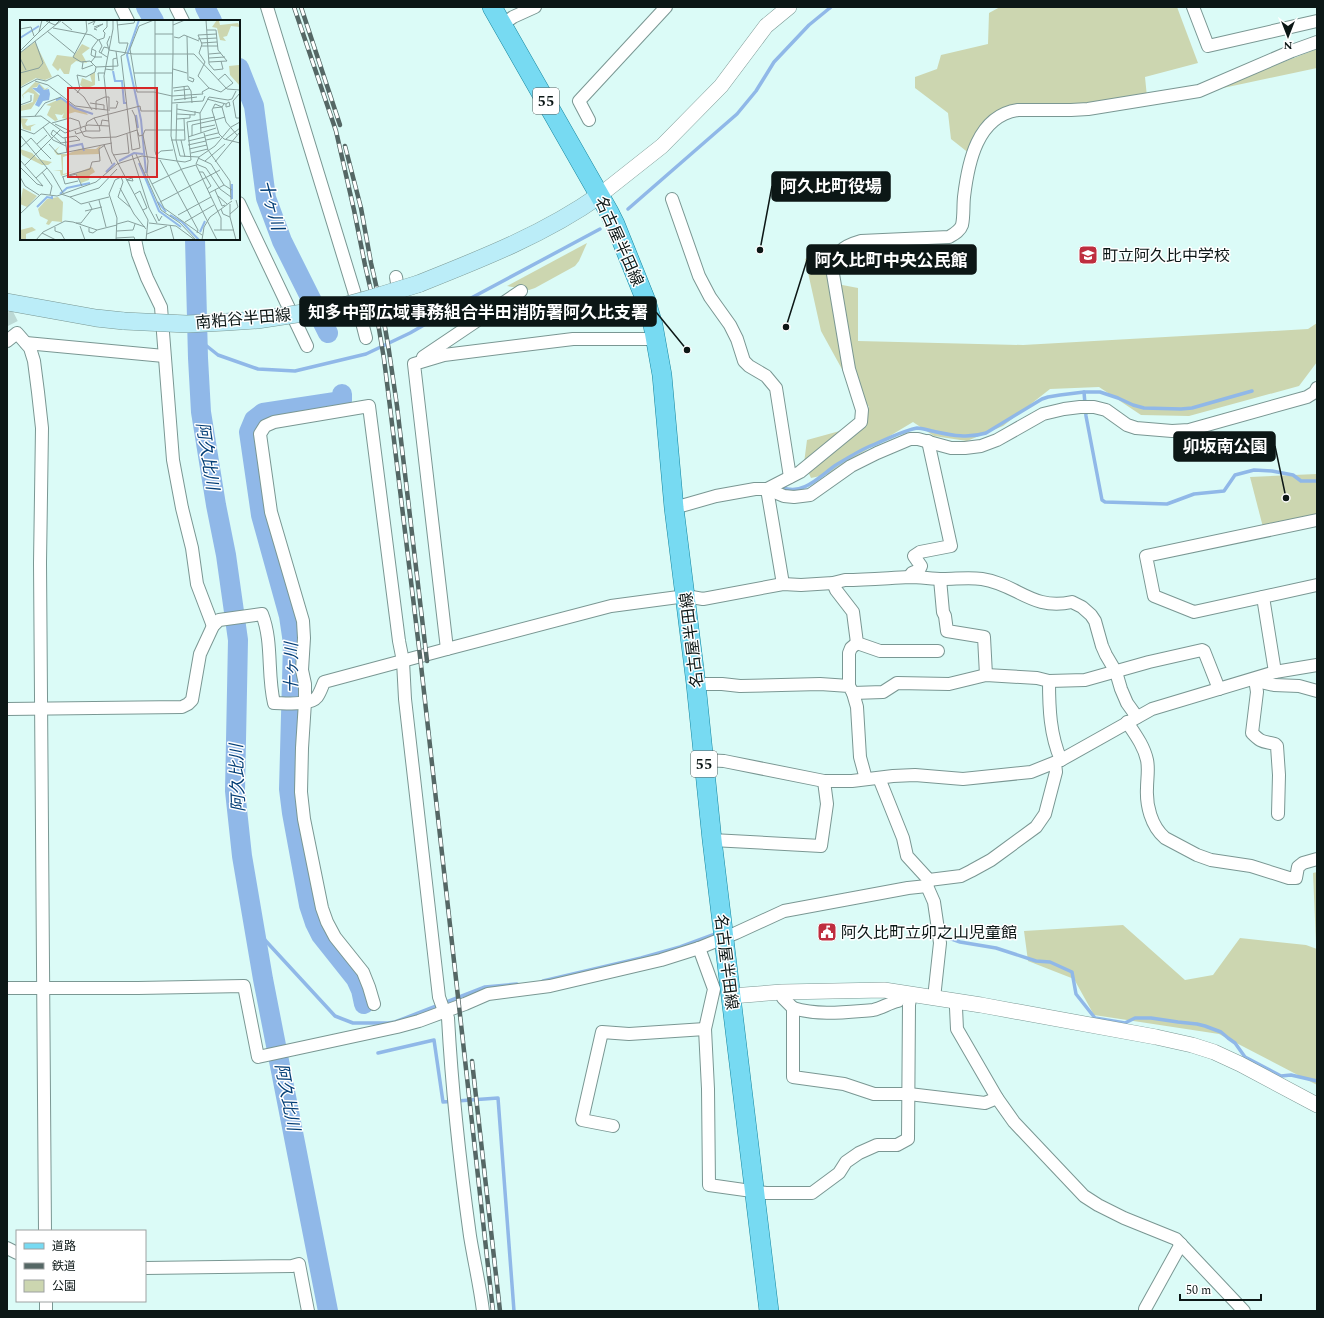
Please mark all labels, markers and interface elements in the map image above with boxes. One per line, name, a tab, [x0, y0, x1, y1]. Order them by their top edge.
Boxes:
north arrow	[1268, 16, 1308, 56]
inset map	[20, 20, 240, 240]
text: N	[1283, 37, 1292, 54]
road number: 55	[533, 88, 559, 114]
callout: 阿久比町役場	[772, 172, 890, 201]
text: 阿久比町役場	[780, 174, 882, 200]
water label: 十ヶ川	[252, 177, 291, 235]
street label: 名古屋半田線	[589, 193, 650, 290]
school or university icon: 町立阿久比中学校	[1077, 244, 1099, 266]
place label: 町立阿久比中学校	[1102, 244, 1230, 268]
callout: 阿久比町中央公民館	[807, 245, 976, 274]
text: 阿久比町中央公民館	[815, 248, 968, 274]
callout: 知多中部広域事務組合半田消防署阿久比支署	[300, 297, 656, 326]
text: 知多中部広域事務組合半田消防署阿久比支署	[308, 300, 648, 326]
street label: 南粕谷半田線	[194, 303, 292, 335]
water label: 阿久比川	[189, 421, 225, 494]
callout: 卯坂南公園	[1174, 432, 1275, 461]
text: 卯坂南公園	[1183, 434, 1268, 460]
street label: 名古屋半田線	[674, 591, 710, 689]
water label: 十ヶ川	[279, 641, 305, 694]
water label: 阿久比川	[224, 742, 252, 812]
road number: 55	[691, 751, 717, 777]
street label: 名古屋半田線	[708, 913, 744, 1011]
public building icon: 阿久比町立卯之山児童館	[816, 921, 838, 943]
place label: 阿久比町立卯之山児童館	[841, 921, 1017, 945]
water label: 阿久比川	[268, 1061, 307, 1135]
legend	[16, 1230, 146, 1302]
text: 道路	[52, 1237, 76, 1256]
text: 鉄道	[52, 1257, 76, 1276]
scale bar	[1180, 1276, 1261, 1302]
text: 公園	[52, 1277, 76, 1296]
text: 50 m	[1186, 1281, 1211, 1300]

